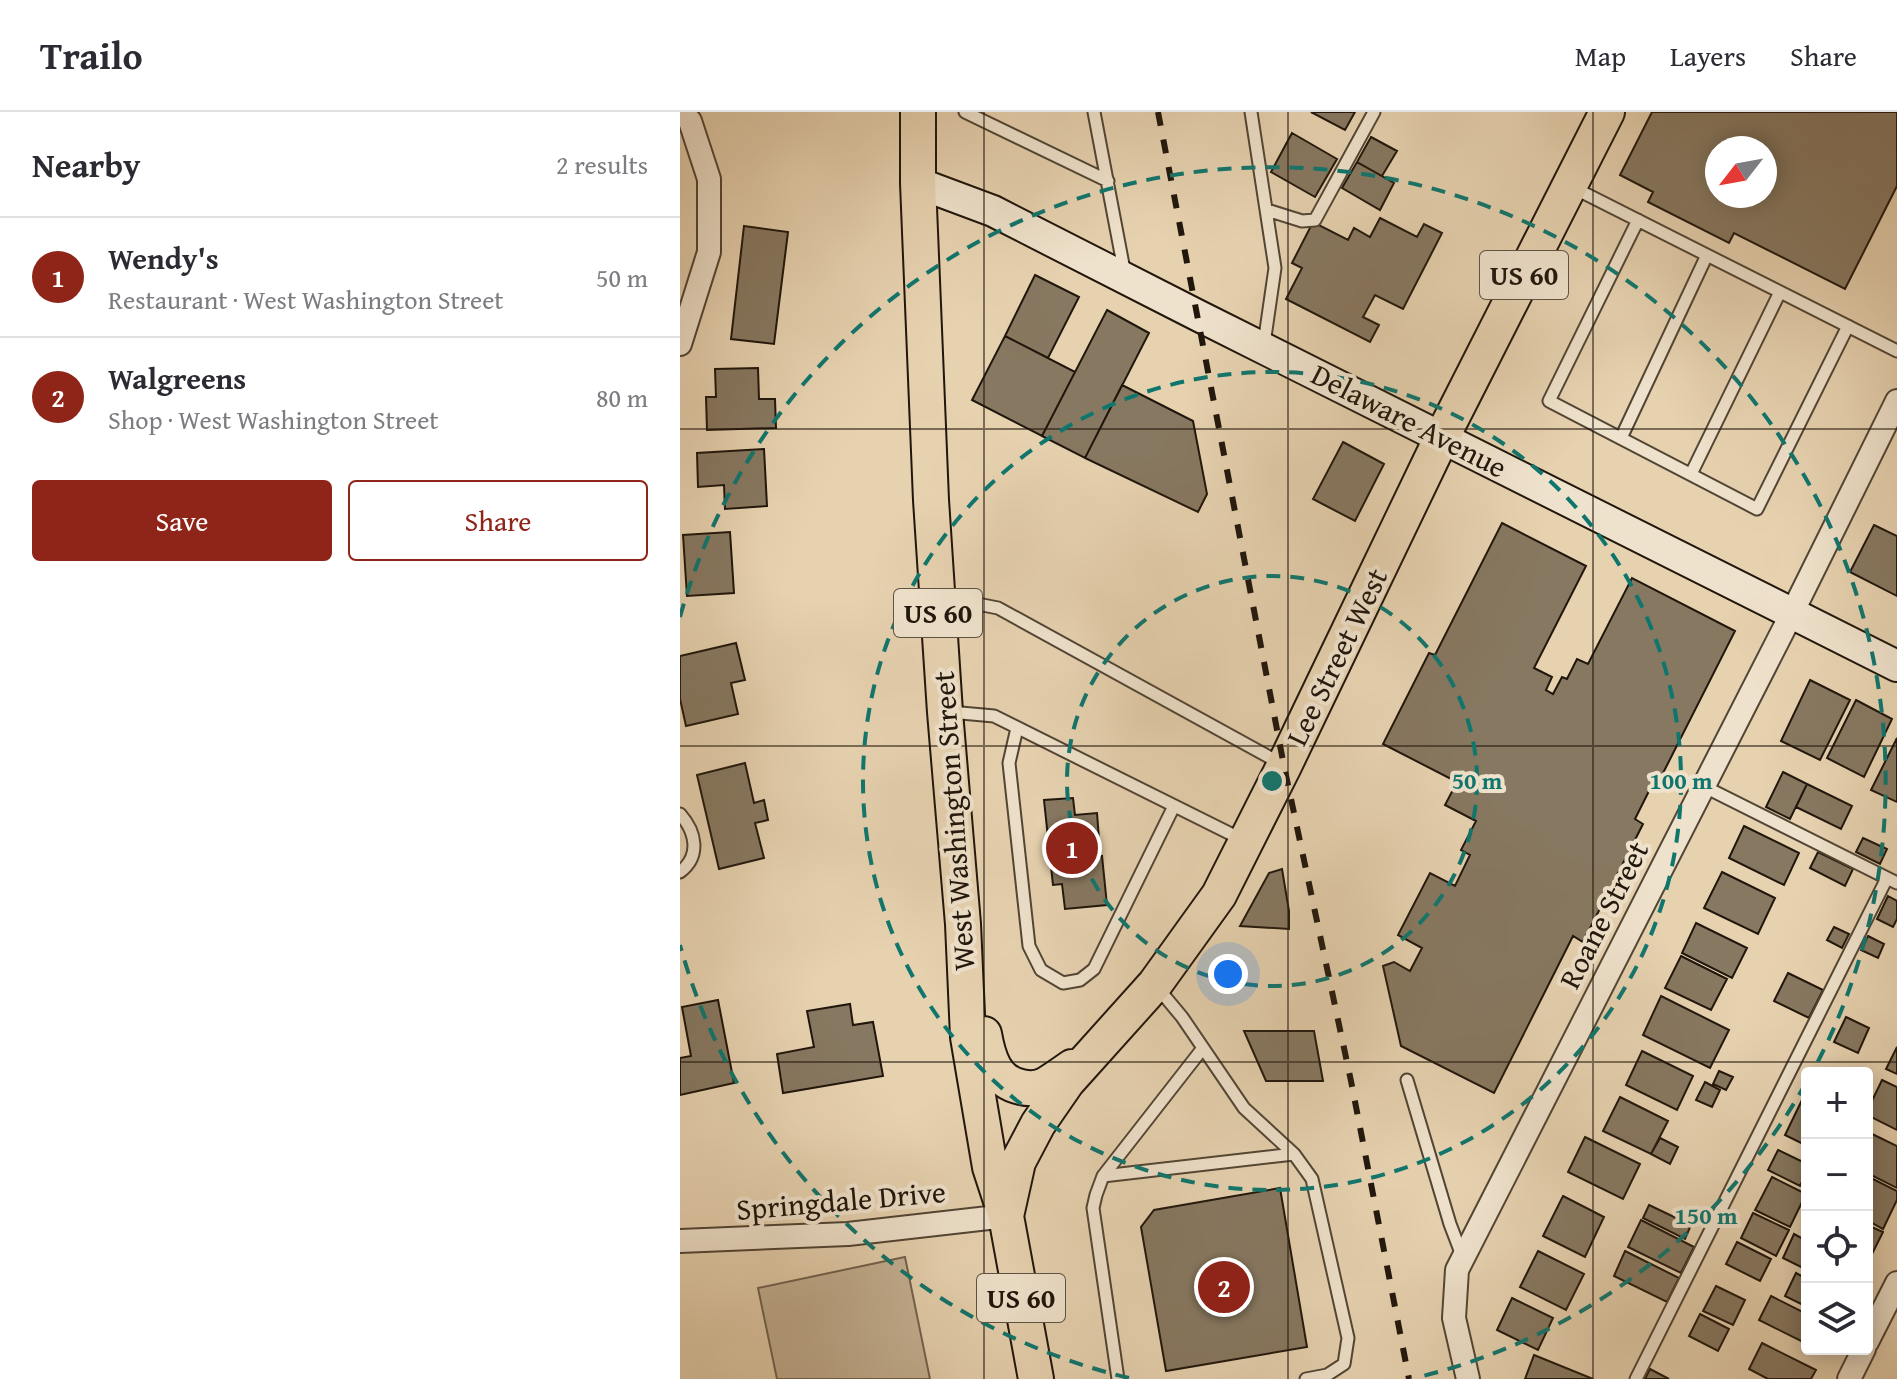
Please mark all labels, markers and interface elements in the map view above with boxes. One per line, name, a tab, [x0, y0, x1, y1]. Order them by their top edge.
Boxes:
text: Trailo	[40, 27, 143, 83]
text: Map	[1575, 35, 1626, 76]
text: Layers	[1670, 35, 1746, 76]
text: Share	[1790, 35, 1857, 76]
north arrow	[1705, 136, 1777, 208]
text: Nearby	[32, 140, 141, 189]
text: 2 results	[556, 145, 648, 184]
text: Wendy's	[108, 236, 219, 280]
road number: US 60	[1480, 251, 1568, 299]
text: 1	[51, 258, 65, 297]
text: 50 m	[596, 258, 648, 297]
text: Restaurant · West Washington Street	[108, 280, 504, 319]
street label: Delaware Avenue	[1304, 352, 1515, 488]
text: Walgreens	[108, 356, 246, 400]
text: 2	[51, 378, 65, 417]
text: 80 m	[596, 378, 648, 417]
text: Shop · West Washington Street	[108, 400, 439, 439]
button: Save	[32, 480, 332, 561]
button: Share	[348, 480, 648, 561]
street label: Lee Street West	[1274, 560, 1398, 753]
road number: US 60	[894, 589, 982, 637]
street label: West Washington Street	[921, 669, 985, 972]
text: 50 m	[1452, 763, 1503, 798]
text: 100 m	[1649, 763, 1713, 798]
centre of rings	[1258, 767, 1286, 795]
pin: 1	[1046, 818, 1098, 878]
street label: Roane Street	[1547, 833, 1659, 996]
your location	[1208, 954, 1248, 994]
map controls	[1801, 1067, 1873, 1355]
button: +	[1801, 1067, 1873, 1139]
button: −	[1801, 1139, 1873, 1211]
street label: Springdale Drive	[734, 1169, 947, 1231]
text: 150 m	[1674, 1198, 1738, 1233]
button: locate	[1801, 1211, 1873, 1283]
pin: 2	[1198, 1257, 1250, 1317]
road number: US 60	[977, 1274, 1065, 1322]
button: layers	[1801, 1283, 1873, 1355]

